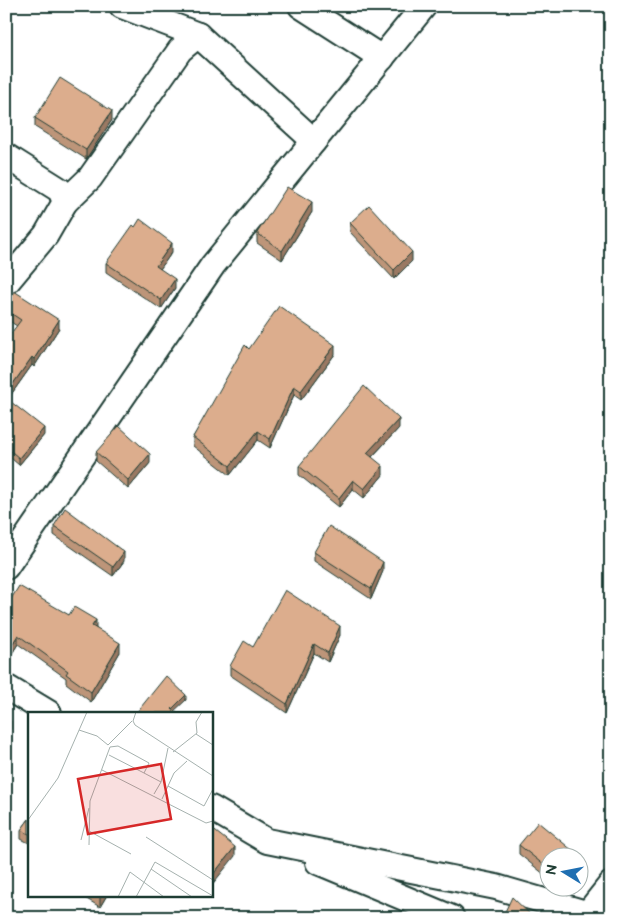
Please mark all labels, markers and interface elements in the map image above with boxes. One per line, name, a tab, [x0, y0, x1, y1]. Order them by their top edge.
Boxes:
inset map	[28, 712, 212, 896]
north arrow	[540, 846, 590, 896]
text: N	[542, 863, 561, 876]

